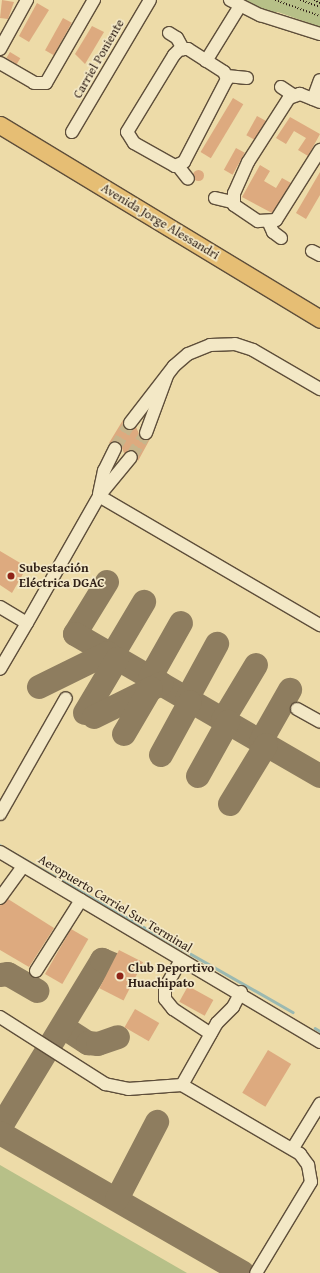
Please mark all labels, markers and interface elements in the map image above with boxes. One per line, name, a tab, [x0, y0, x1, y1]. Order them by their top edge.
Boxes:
street label: Carriel Poniente	[70, 17, 128, 101]
street label: Avenida Jorge Alessandri	[98, 180, 222, 264]
place label: Subestación Eléctrica DGAC	[19, 561, 105, 592]
marker: Subestación Eléctrica DGAC	[6, 571, 16, 581]
street label: Aeropuerto Carriel Sur Terminal	[35, 852, 195, 956]
place label: Club Deportivo Huachipato	[128, 961, 214, 992]
marker: Club Deportivo Huachipato	[115, 971, 125, 981]

